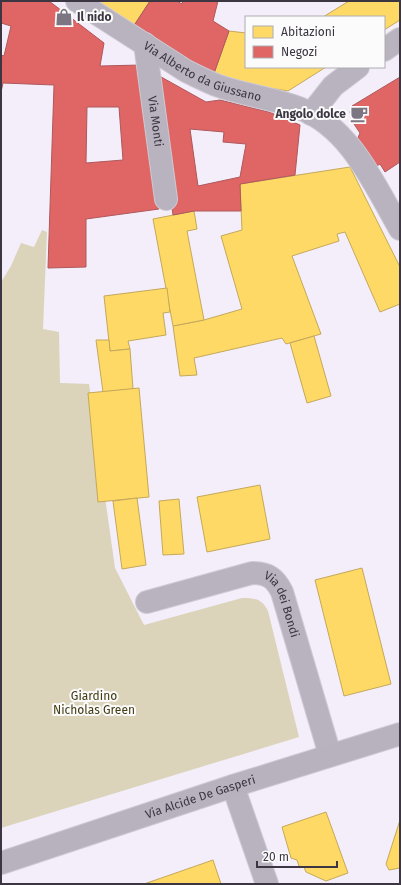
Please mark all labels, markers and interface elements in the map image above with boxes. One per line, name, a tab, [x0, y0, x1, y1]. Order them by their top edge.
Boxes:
shop icon: Il nido	[54, 7, 74, 27]
place label: Il nido	[77, 10, 111, 24]
legend	[245, 16, 385, 68]
text: Abitazioni	[281, 25, 335, 39]
street label: Via Alberto da Giussano	[141, 39, 263, 104]
text: Negozi	[281, 45, 317, 59]
street label: Via Monti	[145, 95, 166, 147]
cafe icon: Angolo dolce	[349, 104, 369, 124]
place label: Angolo dolce	[274, 107, 346, 121]
street label: Via dei Bondi	[262, 568, 302, 639]
park label: Giardino Nicholas Green	[53, 689, 135, 717]
street label: Via Alcide De Gasperi	[144, 772, 257, 822]
scale bar	[257, 843, 337, 869]
text: 20 m	[263, 850, 289, 864]

